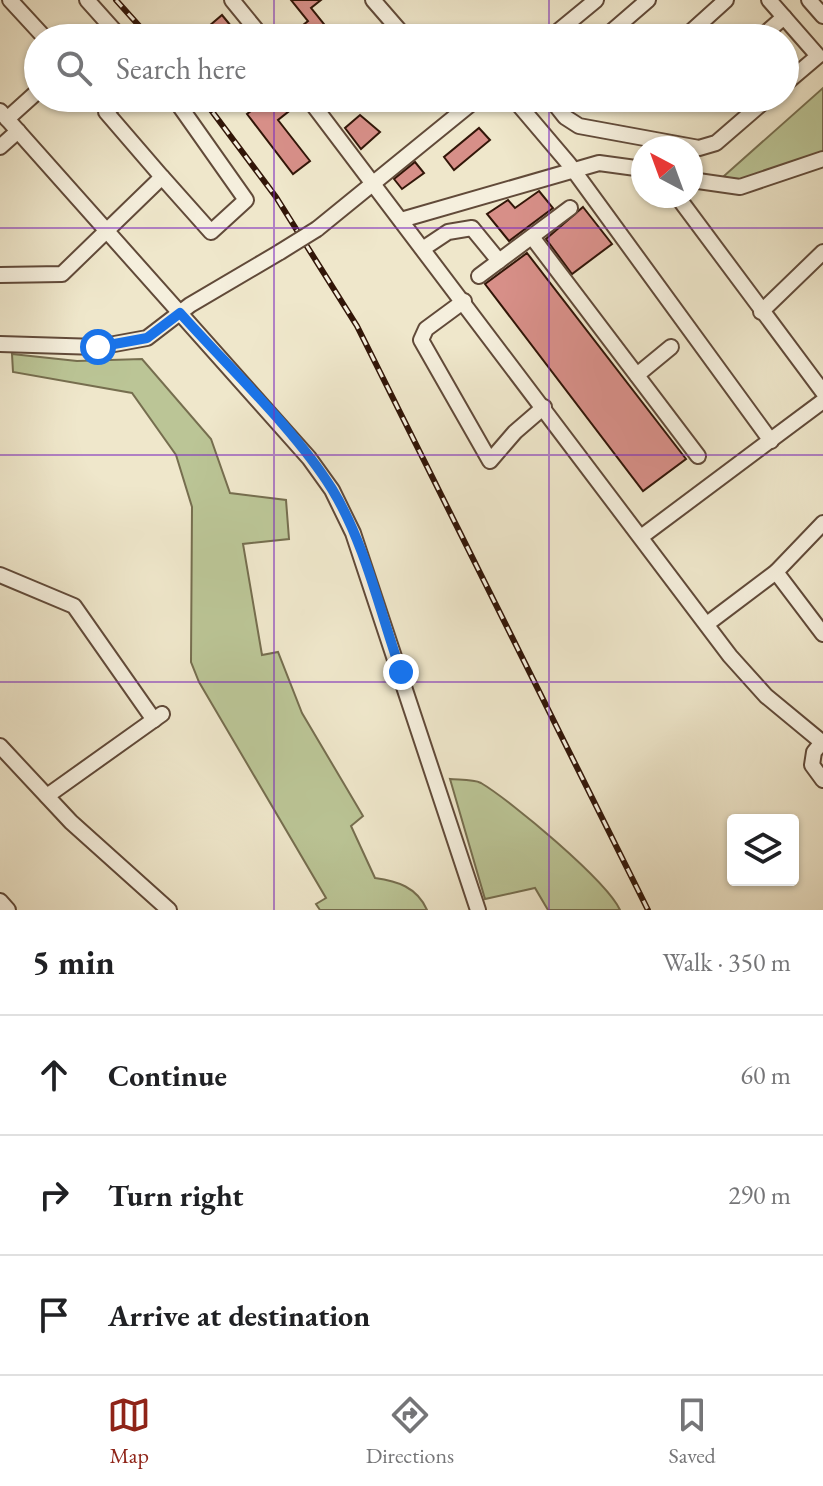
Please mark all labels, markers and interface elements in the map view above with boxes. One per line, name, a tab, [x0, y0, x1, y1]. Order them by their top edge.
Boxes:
search box	[24, 24, 799, 112]
icon: search	[52, 46, 96, 90]
text: Search here	[116, 49, 246, 88]
north arrow	[631, 136, 703, 208]
route start	[80, 329, 116, 365]
route end	[383, 654, 419, 690]
map controls	[727, 814, 799, 886]
button: layers	[727, 814, 799, 886]
text: 5 min	[32, 940, 115, 984]
text: Walk · 350 m	[663, 945, 791, 979]
icon: ahead	[32, 1053, 76, 1097]
text: Continue	[108, 1056, 227, 1095]
text: 60 m	[741, 1058, 791, 1092]
icon: right	[32, 1173, 76, 1217]
text: Turn right	[108, 1176, 244, 1215]
text: 290 m	[728, 1178, 791, 1212]
icon: arrive	[32, 1293, 76, 1337]
text: Arrive at destination	[108, 1296, 370, 1335]
tab: Map	[107, 1393, 151, 1470]
tab: Directions	[366, 1393, 454, 1470]
tab: Saved	[669, 1393, 716, 1470]

